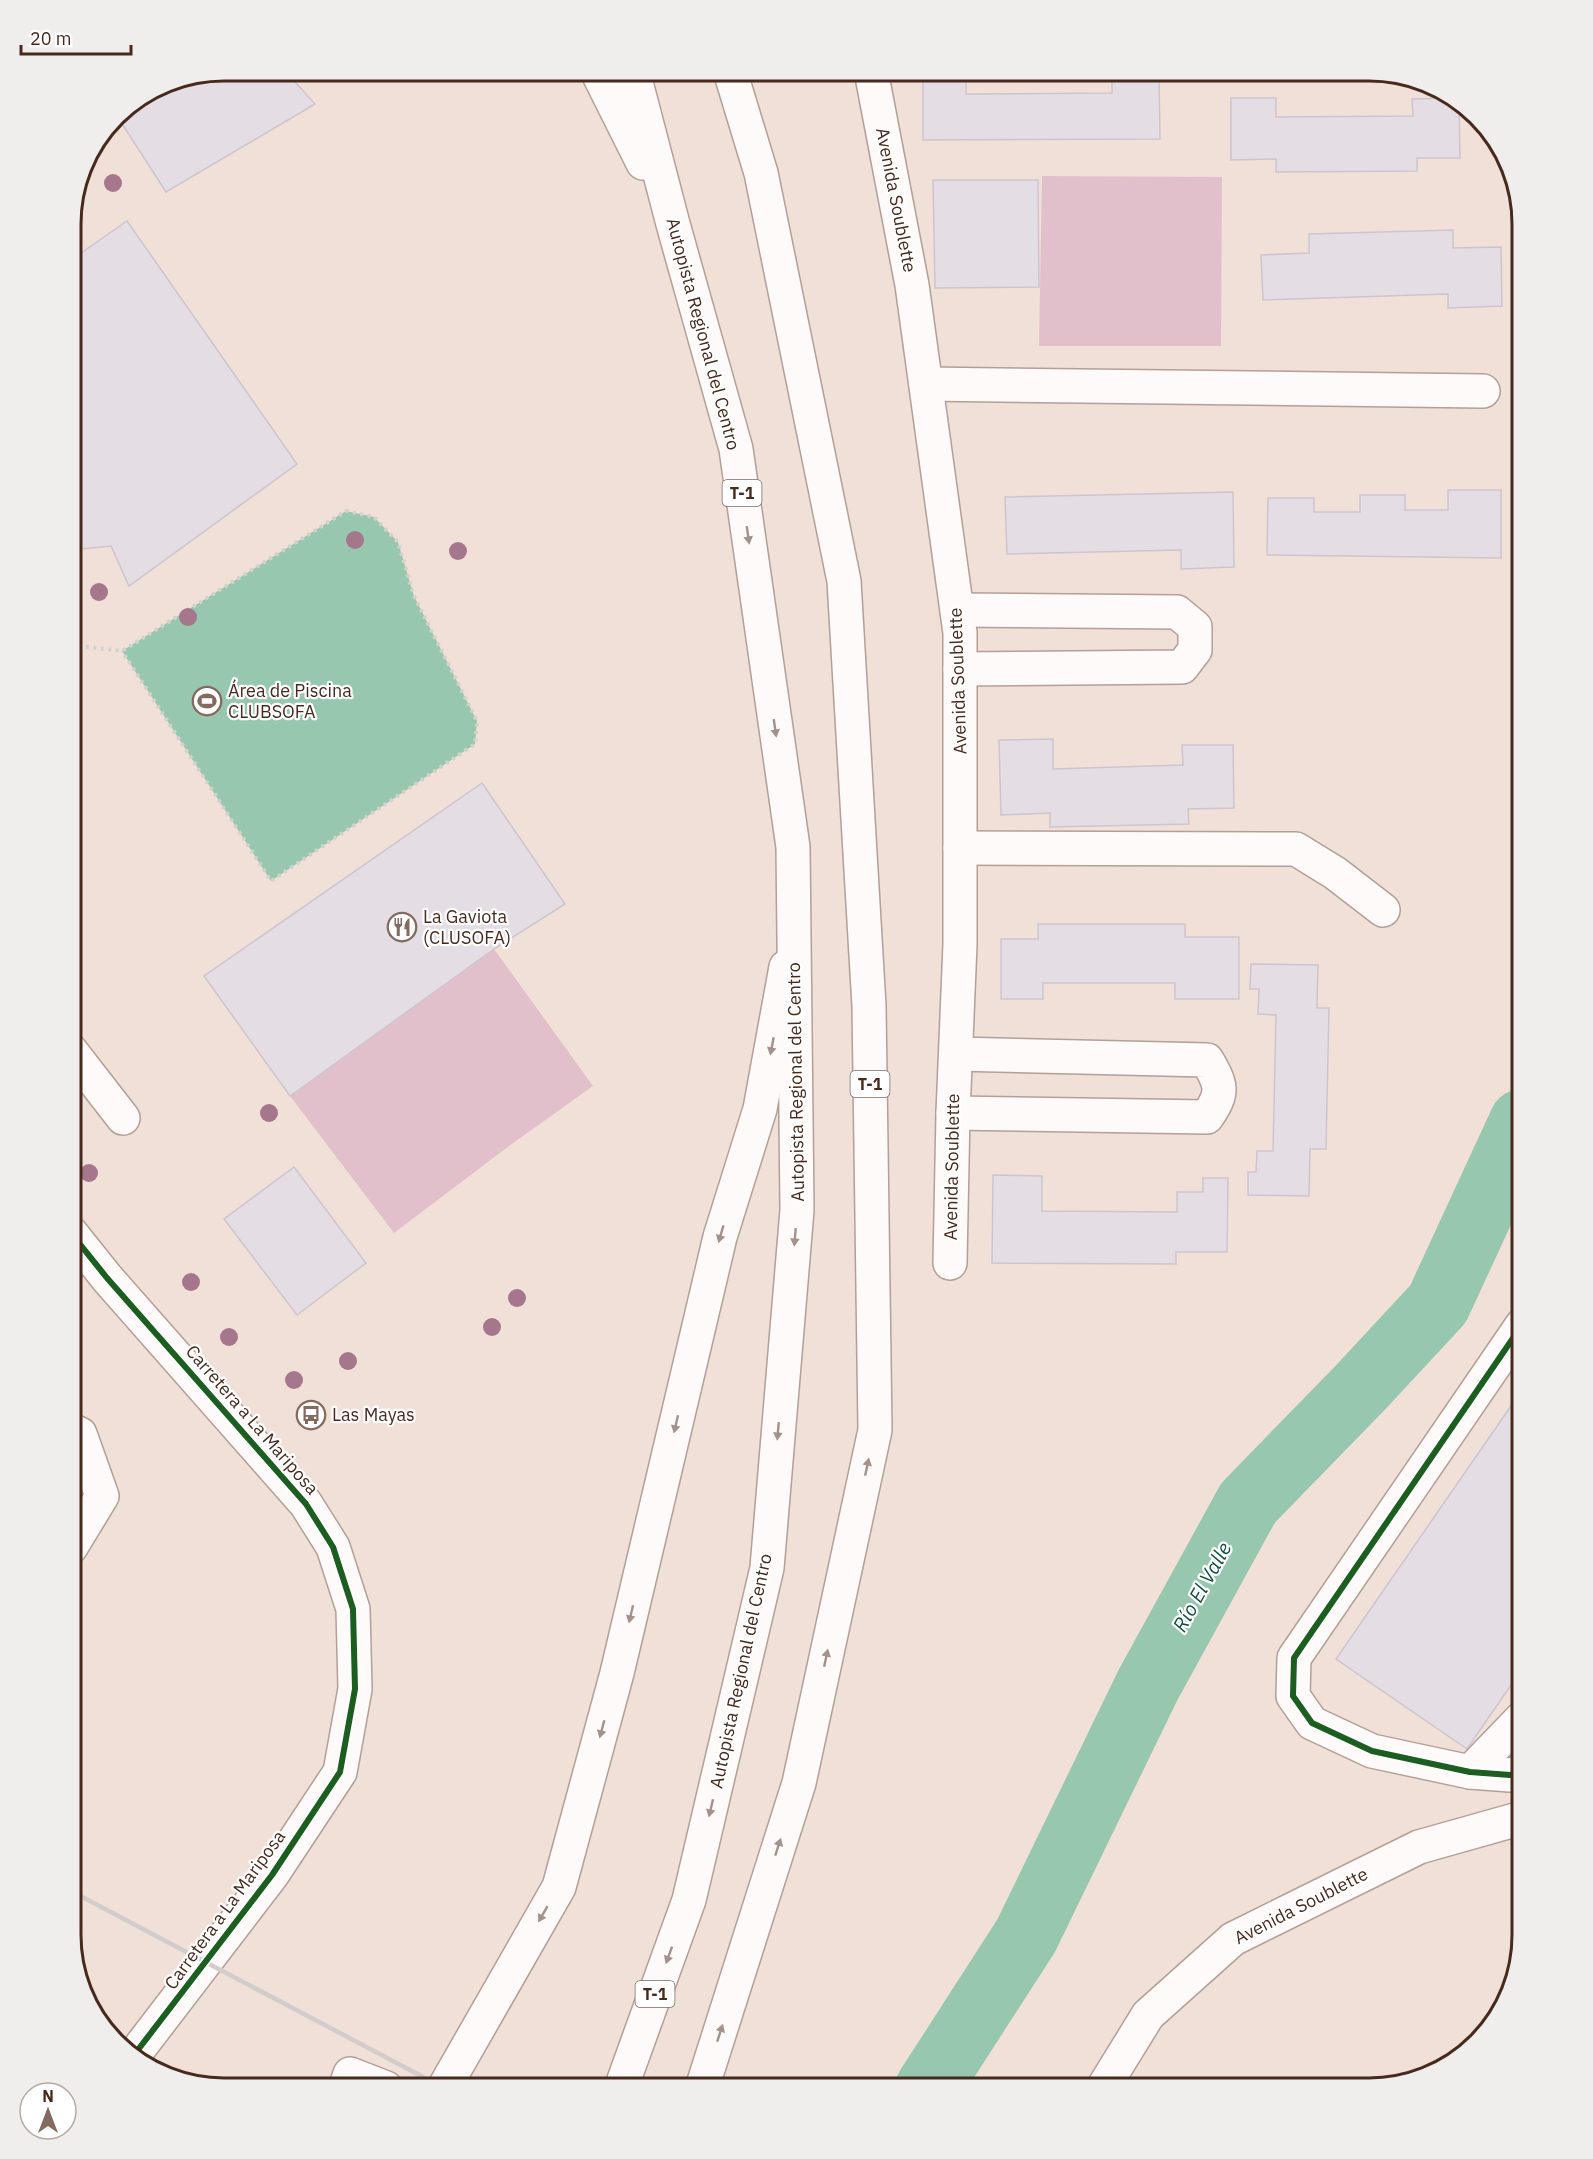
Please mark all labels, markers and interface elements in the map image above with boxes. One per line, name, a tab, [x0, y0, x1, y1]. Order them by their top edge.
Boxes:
scale bar	[21, 18, 130, 56]
text: 20 m	[30, 27, 72, 50]
street label: Avenida Soublette	[871, 126, 922, 274]
street label: Autopista Regional del Centro	[661, 215, 746, 453]
road number: T-1	[722, 480, 762, 506]
one-way arrow	[743, 525, 752, 544]
street label: Avenida Soublette	[943, 607, 972, 755]
place label: Área de Piscina CLUBSOFA	[228, 679, 352, 723]
sports icon: Área de Piscina CLUBSOFA	[191, 685, 223, 717]
one-way arrow	[771, 718, 780, 737]
place label: La Gaviota (CLUSOFA)	[423, 905, 511, 949]
restaurant icon: La Gaviota (CLUSOFA)	[386, 911, 418, 943]
street label: Autopista Regional del Centro	[782, 962, 809, 1202]
one-way arrow	[767, 1037, 776, 1056]
road number: T-1	[850, 1071, 890, 1097]
street label: Avenida Soublette	[939, 1093, 964, 1241]
one-way arrow	[716, 1225, 725, 1243]
one-way arrow	[790, 1227, 800, 1246]
street label: Carretera a La Mariposa	[181, 1340, 324, 1500]
bus stop icon: Las Mayas	[295, 1399, 327, 1431]
place label: Las Mayas	[332, 1403, 415, 1426]
one-way arrow	[671, 1415, 680, 1434]
one-way arrow	[774, 1422, 783, 1441]
one-way arrow	[862, 1458, 872, 1476]
water label: Río El Valle	[1166, 1537, 1237, 1636]
street label: Autopista Regional del Centro	[704, 1551, 777, 1791]
one-way arrow	[626, 1604, 636, 1623]
one-way arrow	[821, 1648, 831, 1667]
one-way arrow	[597, 1720, 606, 1738]
one-way arrow	[705, 1799, 715, 1818]
street label: Carretera a La Mariposa	[159, 1825, 290, 1994]
one-way arrow	[774, 1838, 784, 1856]
street label: Avenida Soublette	[1230, 1862, 1372, 1949]
one-way arrow	[538, 1906, 548, 1923]
one-way arrow	[664, 1947, 674, 1965]
road number: T-1	[636, 1981, 674, 2007]
one-way arrow	[715, 2024, 725, 2042]
north arrow	[18, 2081, 78, 2141]
text: N	[42, 2086, 54, 2106]

